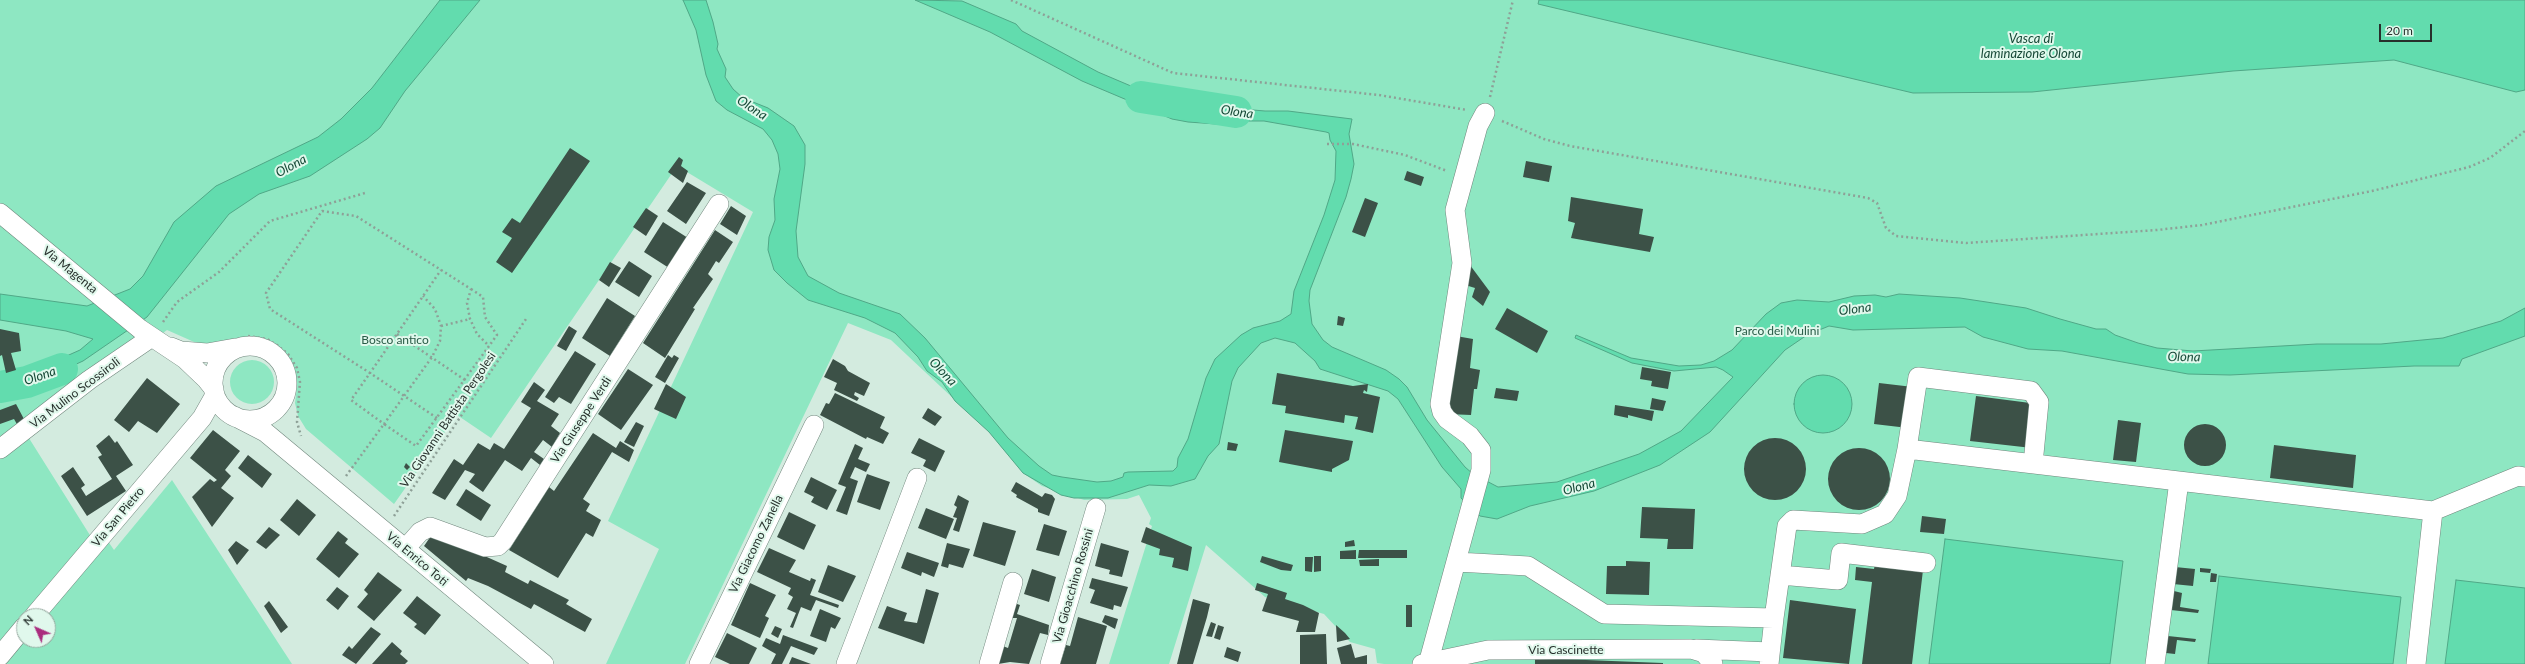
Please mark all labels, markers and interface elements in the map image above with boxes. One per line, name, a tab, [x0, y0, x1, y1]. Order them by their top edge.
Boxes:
scale bar	[2381, 16, 2434, 42]
text: 20 m	[2386, 23, 2413, 38]
water label: Vasca di laminazione Olona	[1981, 31, 2081, 62]
water label: Olona	[734, 93, 770, 123]
water label: Olona	[1220, 102, 1254, 122]
water label: Olona	[273, 151, 309, 181]
street label: Via Magenta	[40, 244, 100, 296]
water label: Olona	[1838, 299, 1872, 319]
park label: Parco dei Mulini	[1735, 324, 1819, 338]
park label: Bosco antico	[361, 333, 429, 347]
street label: Via Giovanni Battista Pergolesi	[397, 349, 499, 491]
water label: Olona	[2167, 349, 2201, 365]
street label: Via Mulino Scossiroli	[27, 354, 123, 432]
water label: Olona	[926, 355, 960, 389]
water label: Olona	[22, 363, 58, 389]
street label: Via Giuseppe Verdi	[548, 374, 614, 466]
water label: Olona	[1561, 475, 1597, 499]
street label: Via San Pietro	[89, 484, 147, 550]
street label: Via Giacomo Zanella	[726, 492, 786, 596]
street label: Via Gioacchino Rossini	[1050, 527, 1096, 645]
street label: Via Enrico Toti	[383, 529, 451, 589]
north arrow	[16, 608, 56, 648]
text: N	[20, 612, 35, 627]
street label: Via Cascinette	[1528, 643, 1604, 657]

